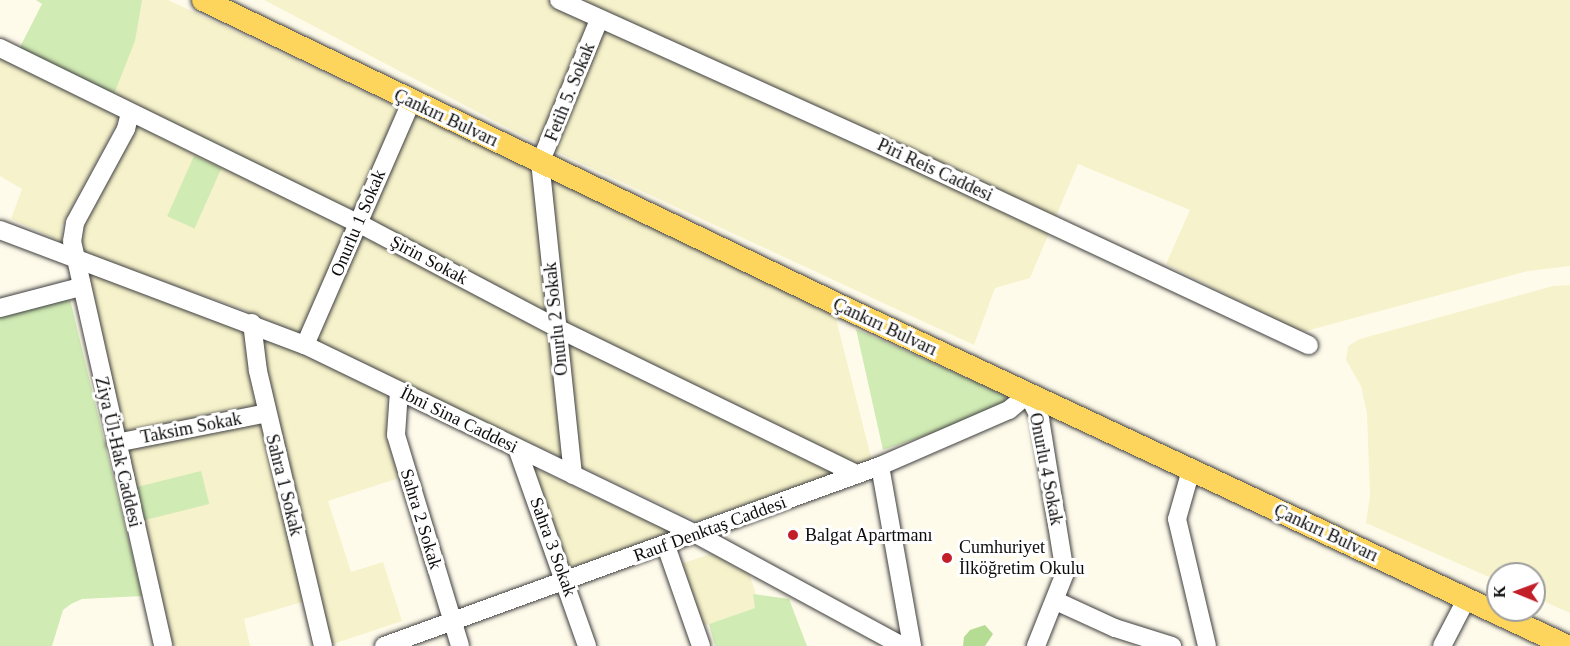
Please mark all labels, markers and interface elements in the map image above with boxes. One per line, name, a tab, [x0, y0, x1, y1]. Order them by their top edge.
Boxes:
street label: Fetih 5. Sokak	[540, 40, 600, 144]
street label: Çankırı Bulvarı	[390, 84, 502, 152]
street label: Piri Reis Caddesi	[874, 134, 996, 206]
street label: Onurlu 1 Sokak	[326, 166, 390, 280]
street label: Şirin Sokak	[387, 231, 471, 289]
street label: Onurlu 2 Sokak	[539, 261, 573, 377]
street label: Çankırı Bulvarı	[829, 293, 941, 361]
street label: Ziya Ül-Hak Caddesi	[90, 375, 146, 529]
street label: İbni Sina Caddesi	[397, 382, 521, 458]
street label: Taksim Sokak	[139, 408, 243, 448]
street label: Onurlu 4 Sokak	[1025, 411, 1067, 527]
street label: Sahra 1 Sokak	[261, 432, 307, 538]
street label: Sahra 2 Sokak	[395, 466, 447, 572]
street label: Rauf Denktaş Caddesi	[631, 491, 789, 567]
street label: Sahra 3 Sokak	[525, 494, 581, 600]
street label: Çankırı Bulvarı	[1270, 499, 1382, 567]
place label: Balgat Apartmanı	[805, 524, 933, 546]
marker: Balgat Apartmanı	[786, 528, 800, 542]
place label: Cumhuriyet İlköğretim Okulu	[959, 537, 1084, 580]
marker: Cumhuriyet İlköğretim Okulu	[940, 551, 954, 565]
north arrow	[1486, 562, 1546, 622]
text: K	[1491, 585, 1508, 598]

